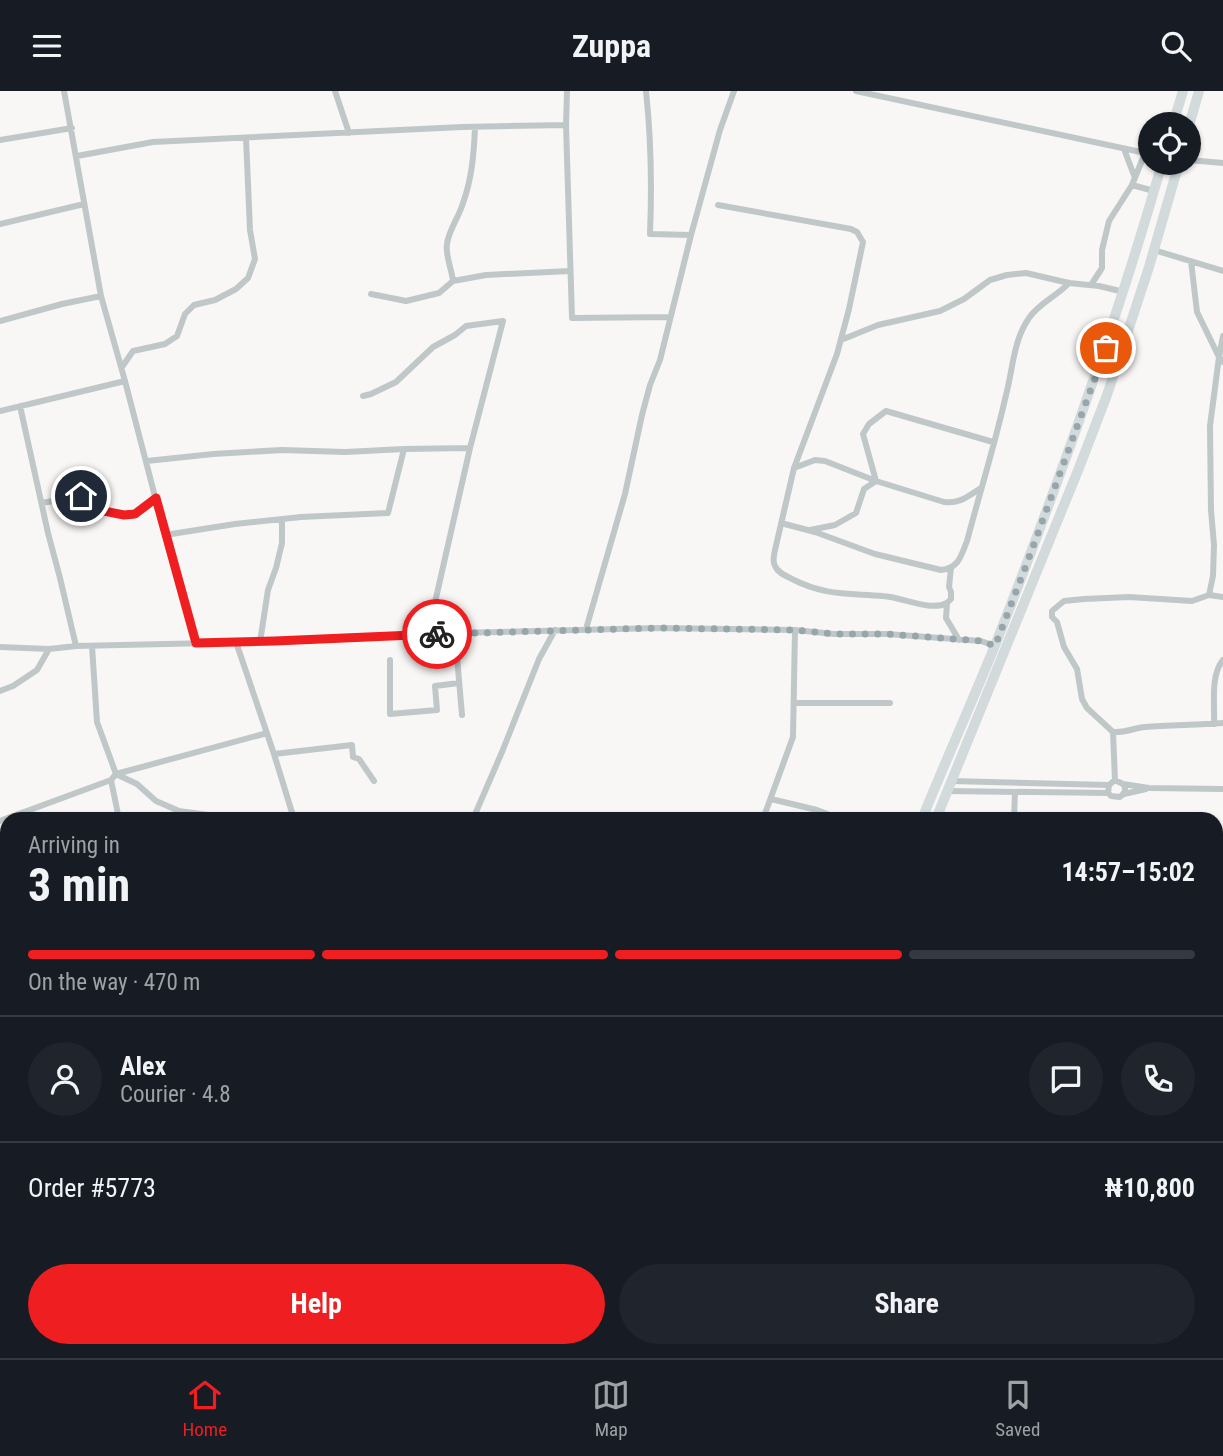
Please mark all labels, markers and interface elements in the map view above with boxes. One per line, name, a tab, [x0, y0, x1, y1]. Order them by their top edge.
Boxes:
icon: menu	[28, 27, 66, 65]
text: Zuppa	[572, 27, 651, 65]
icon: search	[1157, 27, 1195, 65]
map controls	[1138, 112, 1201, 175]
button: locate	[1138, 112, 1201, 175]
pin	[1076, 318, 1136, 378]
icon: bag	[1087, 329, 1125, 367]
pin	[51, 466, 111, 526]
icon: home	[62, 477, 100, 515]
courier	[402, 599, 472, 669]
icon: bike	[418, 615, 456, 653]
text: Arriving in	[28, 832, 120, 859]
text: 14:57–15:02	[1061, 857, 1195, 887]
text: 3 min	[28, 858, 130, 912]
text: On the way · 470 m	[28, 969, 200, 996]
button: person	[28, 1042, 102, 1116]
button: chat	[1029, 1042, 1103, 1116]
button: phone	[1121, 1042, 1195, 1116]
text: Alex	[120, 1051, 166, 1081]
text: Courier · 4.8	[120, 1081, 231, 1108]
text: Order #5773	[28, 1173, 156, 1203]
text: ₦10,800	[1104, 1173, 1195, 1203]
button: Help	[28, 1264, 605, 1344]
button: Share	[619, 1264, 1195, 1344]
tab: Home	[183, 1376, 227, 1441]
tab: Map	[592, 1376, 630, 1441]
tab: Saved	[995, 1376, 1040, 1441]

